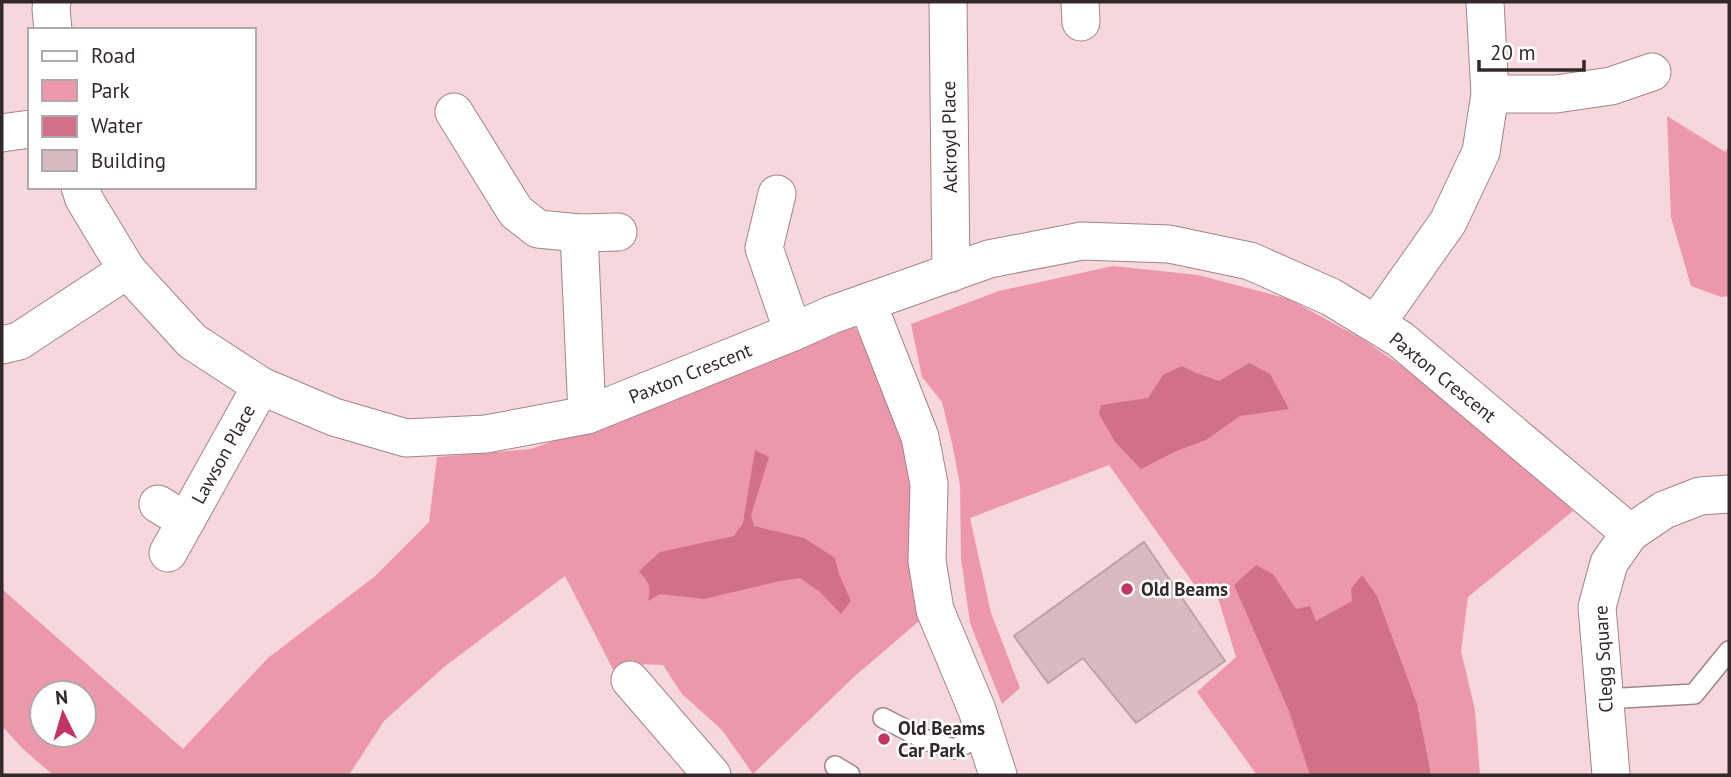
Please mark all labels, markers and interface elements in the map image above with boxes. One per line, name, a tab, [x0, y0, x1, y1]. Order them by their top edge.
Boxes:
legend	[28, 28, 256, 189]
scale bar	[1479, 28, 1584, 72]
text: 20 m	[1490, 39, 1536, 66]
text: Road	[91, 42, 135, 69]
text: Park	[91, 77, 130, 104]
street label: Ackroyd Place	[936, 81, 962, 193]
text: Water	[91, 112, 143, 139]
text: Building	[91, 147, 166, 174]
street label: Paxton Crescent	[1385, 327, 1502, 428]
street label: Paxton Crescent	[625, 337, 755, 409]
street label: Lawson Place	[186, 400, 260, 508]
place label: Old Beams	[1141, 577, 1228, 601]
marker: Old Beams	[1119, 581, 1135, 597]
street label: Clegg Square	[1588, 605, 1618, 713]
north arrow	[28, 679, 98, 749]
text: N	[54, 685, 69, 710]
place label: Old Beams Car Park	[898, 716, 985, 762]
marker: Old Beams Car Park	[876, 731, 892, 747]

